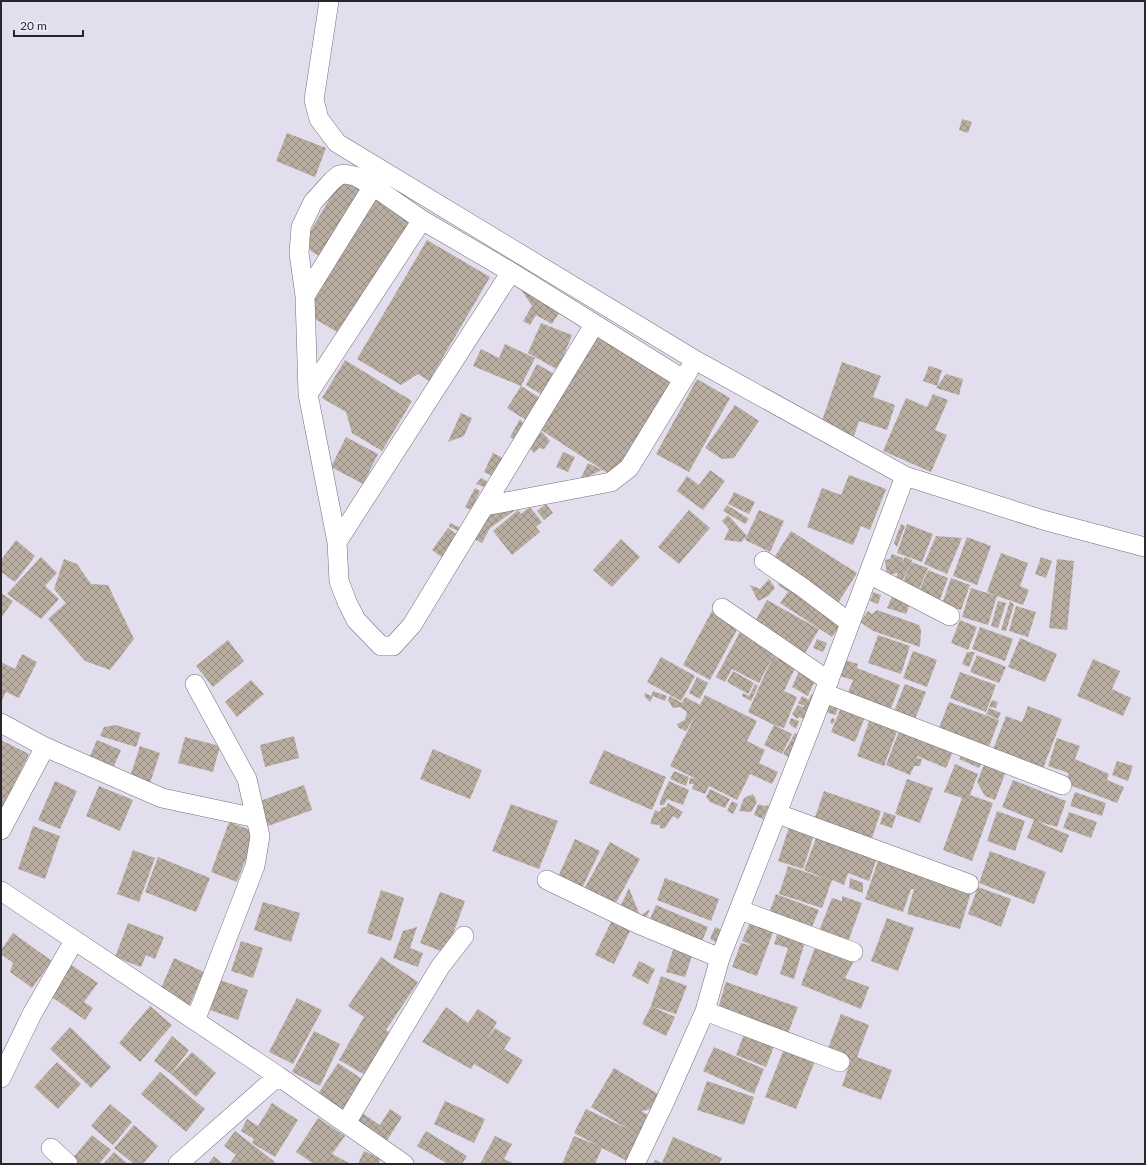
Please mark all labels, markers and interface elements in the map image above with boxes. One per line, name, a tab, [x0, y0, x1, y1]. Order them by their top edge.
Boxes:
scale bar	[14, 12, 83, 38]
text: 20 m	[20, 18, 47, 33]

